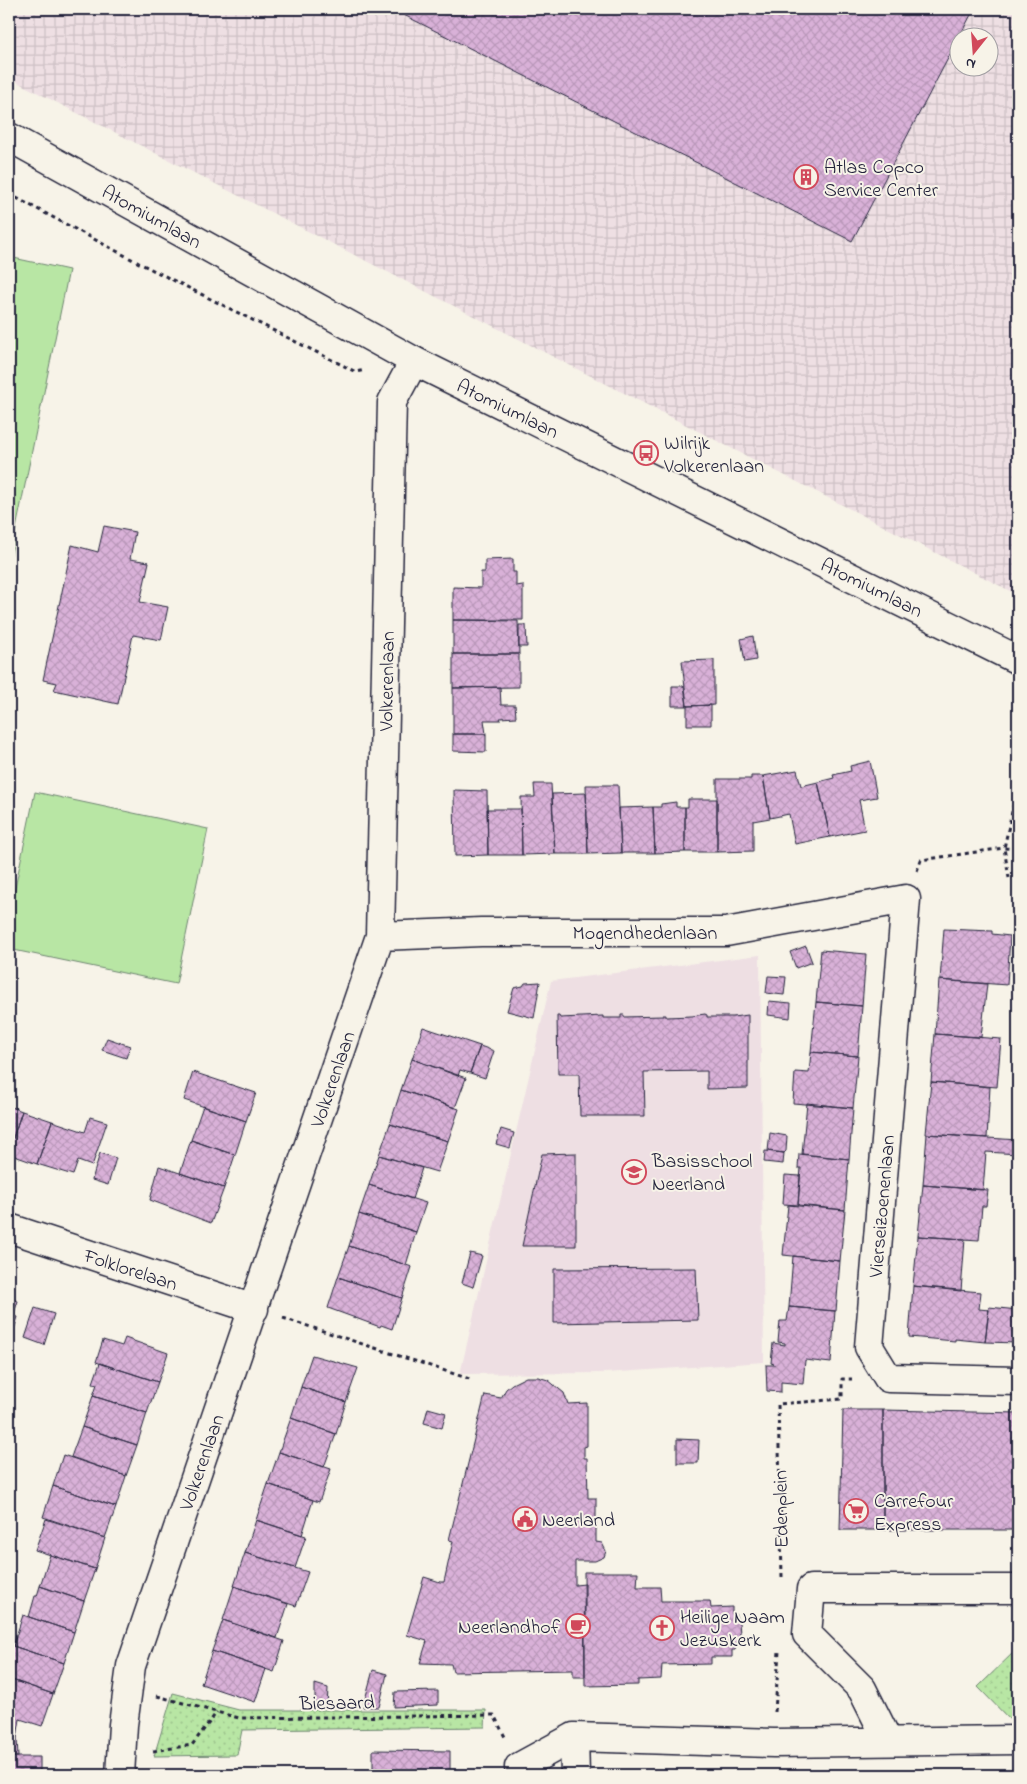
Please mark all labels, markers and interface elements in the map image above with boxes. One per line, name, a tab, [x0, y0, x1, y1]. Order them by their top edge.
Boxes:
north arrow	[950, 28, 1000, 78]
text: N	[963, 52, 978, 74]
place label: Atlas Copco Service Center	[824, 154, 939, 206]
building icon: Atlas Copco Service Center	[793, 164, 819, 190]
street label: Atomiumlaan	[96, 179, 206, 258]
street label: Atomiumlaan	[451, 373, 563, 448]
place label: Wilrijk Volkerenlaan	[663, 430, 764, 482]
bus stop icon: Wilrijk Volkerenlaan	[633, 440, 659, 466]
street label: Atomiumlaan	[815, 552, 927, 627]
street label: Volkerenlaan	[373, 631, 404, 732]
street label: Mogendhedenlaan	[573, 920, 718, 950]
street label: Volkerenlaan	[304, 1028, 364, 1133]
street label: Vierseizoenenlaan	[863, 1134, 904, 1280]
place label: Basisschool Neerland	[651, 1148, 752, 1200]
school or university icon: Basisschool Neerland	[621, 1159, 647, 1185]
street label: Folklorelaan	[79, 1242, 181, 1300]
street label: Volkerenlaan	[173, 1411, 233, 1516]
street label: Edenplein	[767, 1469, 798, 1548]
place label: Carrefour Express	[874, 1488, 954, 1540]
supermarket icon: Carrefour Express	[843, 1498, 869, 1524]
public building icon: Neerland	[512, 1506, 538, 1532]
place label: Neerland	[542, 1507, 615, 1536]
place label: Heilige Naam Jezuskerk	[680, 1604, 785, 1656]
cafe icon: Neerlandhof	[565, 1613, 591, 1639]
place label: Neerlandhof	[458, 1614, 561, 1643]
church icon: Heilige Naam Jezuskerk	[649, 1615, 675, 1641]
street label: Biesaard	[298, 1689, 375, 1720]

